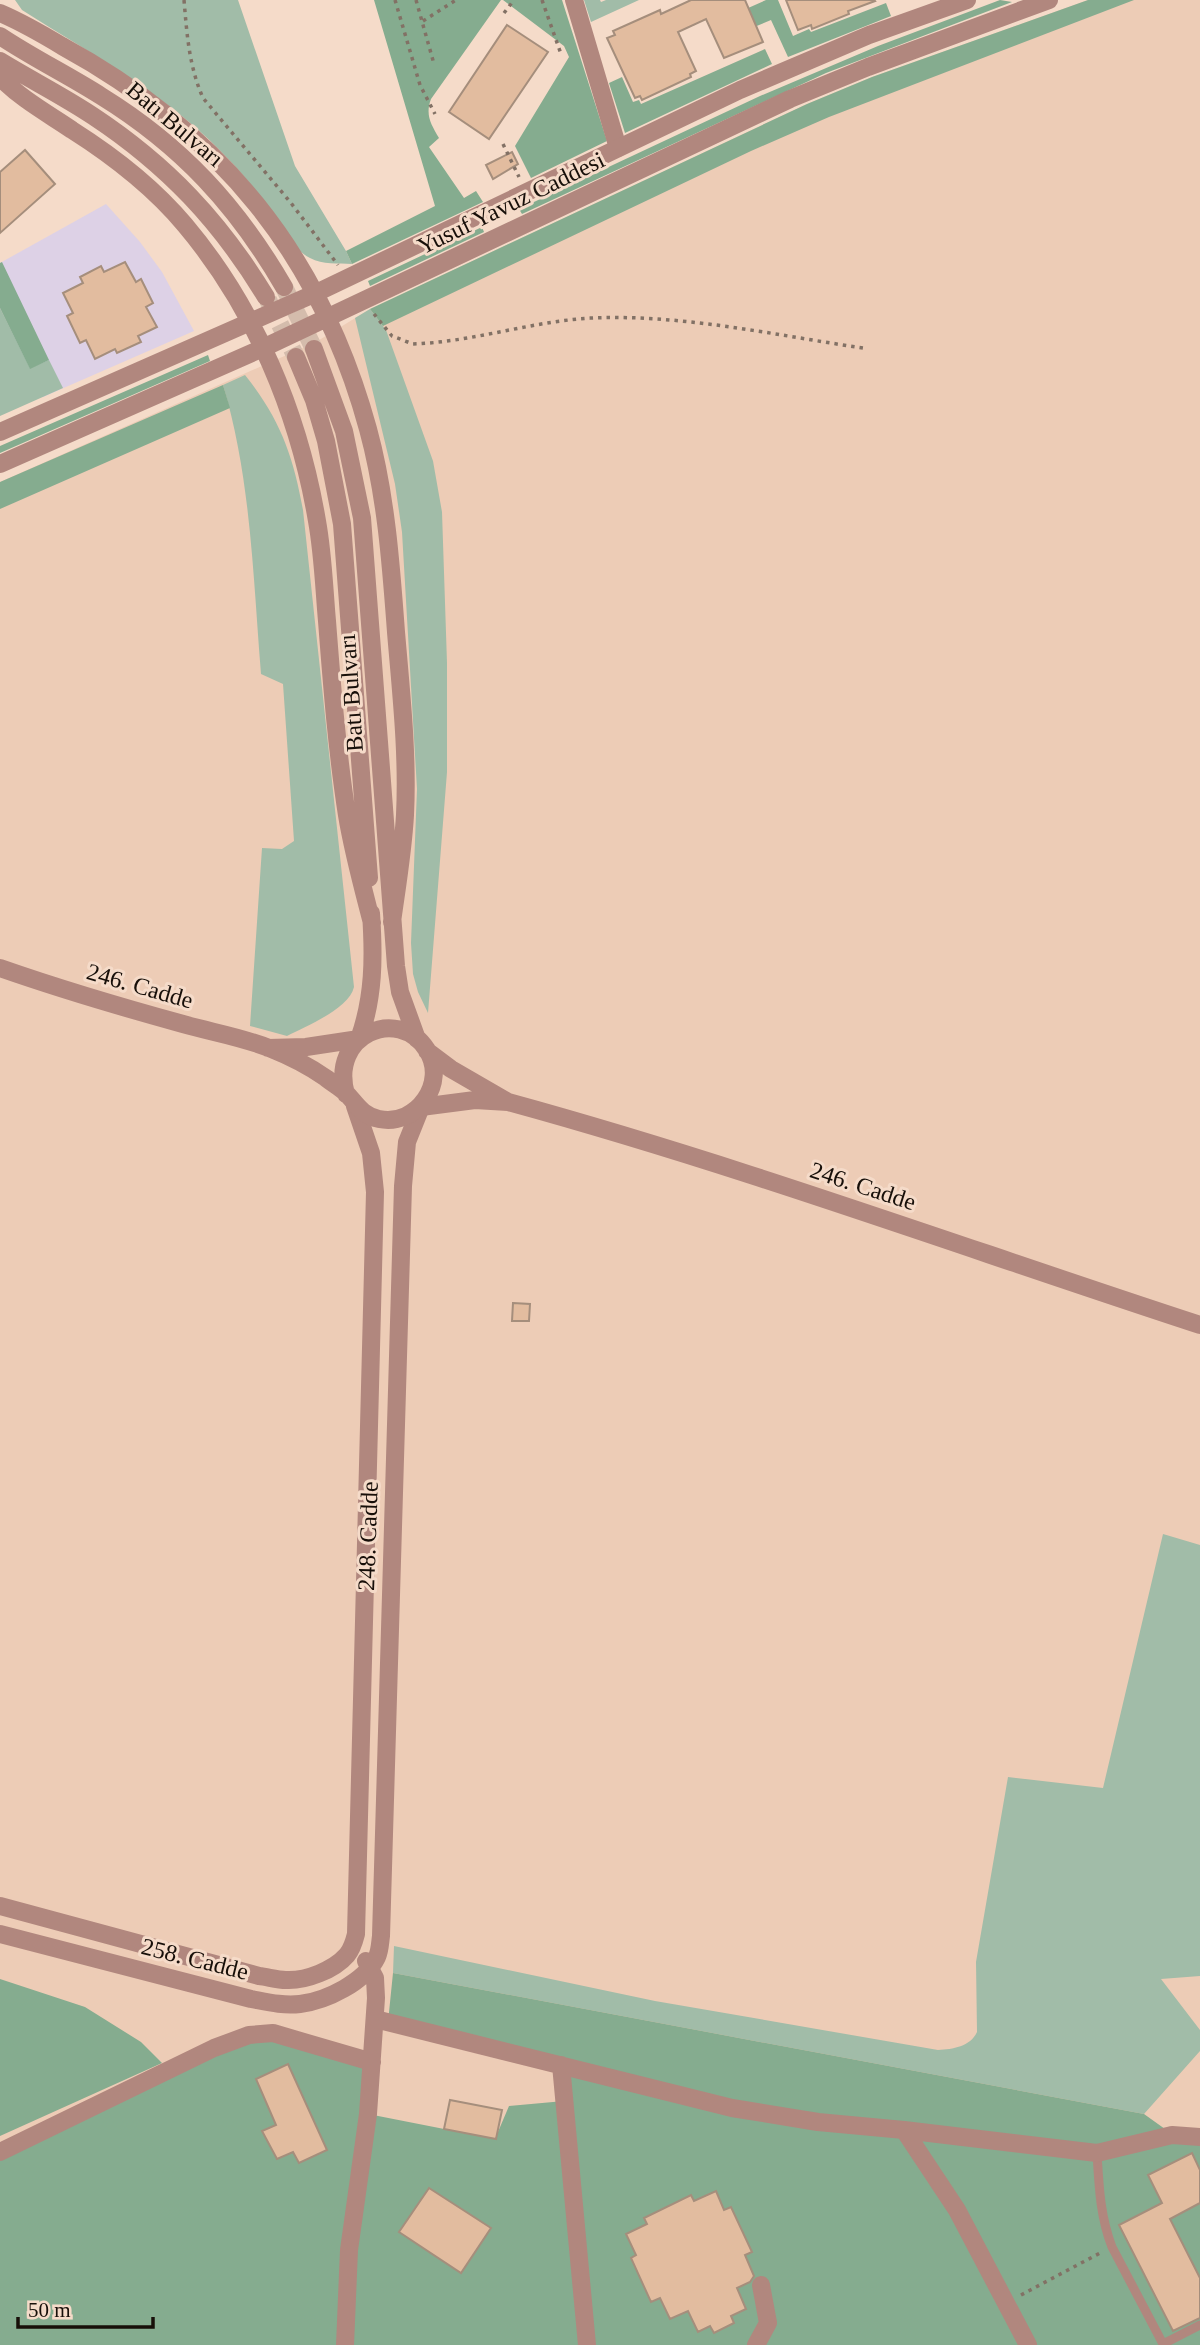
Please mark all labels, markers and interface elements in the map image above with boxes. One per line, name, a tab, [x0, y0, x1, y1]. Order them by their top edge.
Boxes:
street label: Batı Bulvarı	[121, 76, 229, 172]
street label: Yusuf Yavuz Caddesi	[413, 146, 609, 260]
street label: Batı Bulvarı	[334, 633, 368, 753]
street label: 246. Cadde	[84, 958, 196, 1014]
street label: 246. Cadde	[807, 1157, 919, 1215]
street label: 248. Cadde	[353, 1481, 383, 1591]
street label: 258. Cadde	[139, 1933, 251, 1985]
scale bar	[18, 2286, 152, 2330]
text: 50 m	[28, 2298, 71, 2322]

